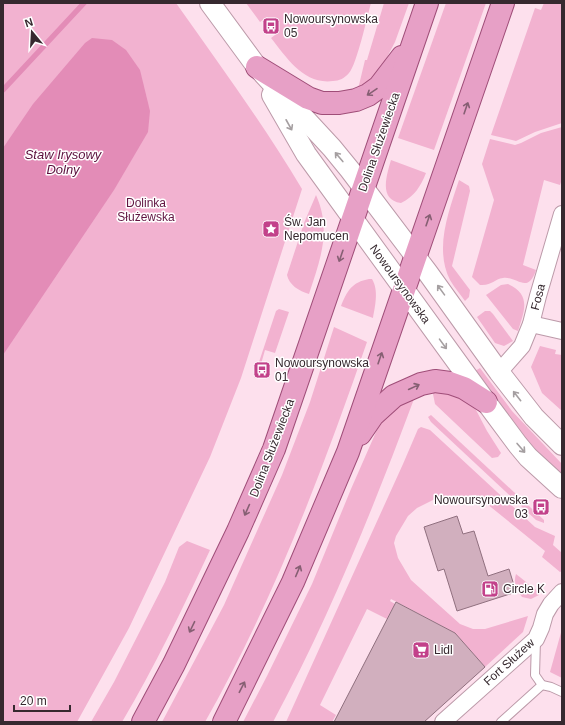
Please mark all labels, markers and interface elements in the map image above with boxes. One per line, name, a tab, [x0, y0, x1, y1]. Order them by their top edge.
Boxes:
north arrow	[12, 12, 52, 52]
place label: Nowoursynowska 05	[284, 12, 378, 40]
text: N	[23, 16, 35, 29]
bus stop icon: Nowoursynowska 05	[261, 16, 281, 36]
one-way arrow	[367, 88, 378, 96]
street label: Dolina Służewiecka	[355, 90, 403, 193]
one-way arrow	[463, 103, 471, 115]
one-way arrow	[286, 119, 294, 131]
water label: Staw Irysowy Dolny	[25, 147, 103, 177]
one-way arrow	[335, 152, 344, 162]
park label: Dolinka Służewska	[117, 196, 175, 224]
one-way arrow	[425, 213, 432, 226]
place label: Św. Jan Nepomucen	[284, 214, 349, 243]
place icon: Św. Jan Nepomucen	[261, 219, 281, 239]
street label: Nowoursynowska	[367, 242, 433, 326]
one-way arrow	[336, 250, 344, 262]
street label: Fosa	[528, 282, 548, 312]
one-way arrow	[437, 285, 445, 296]
one-way arrow	[439, 338, 447, 349]
one-way arrow	[376, 352, 384, 364]
place label: Nowoursynowska 01	[275, 356, 369, 384]
bus stop icon: Nowoursynowska 01	[252, 360, 272, 380]
one-way arrow	[408, 383, 420, 390]
one-way arrow	[513, 390, 522, 401]
street label: Dolina Służewiecka	[247, 397, 297, 499]
one-way arrow	[516, 443, 525, 453]
place label: Nowoursynowska 03	[434, 493, 528, 521]
bus stop icon: Nowoursynowska 03	[531, 497, 551, 517]
one-way arrow	[243, 503, 251, 515]
one-way arrow	[295, 565, 303, 577]
fuel station icon: Circle K	[480, 579, 500, 599]
place label: Circle K	[503, 582, 545, 596]
one-way arrow	[187, 621, 195, 633]
street label: Fort Służew	[481, 635, 537, 688]
supermarket icon: Lidl	[411, 640, 431, 660]
place label: Lidl	[434, 643, 453, 657]
one-way arrow	[238, 682, 246, 694]
scale bar	[14, 687, 70, 713]
text: 20 m	[20, 694, 47, 708]

